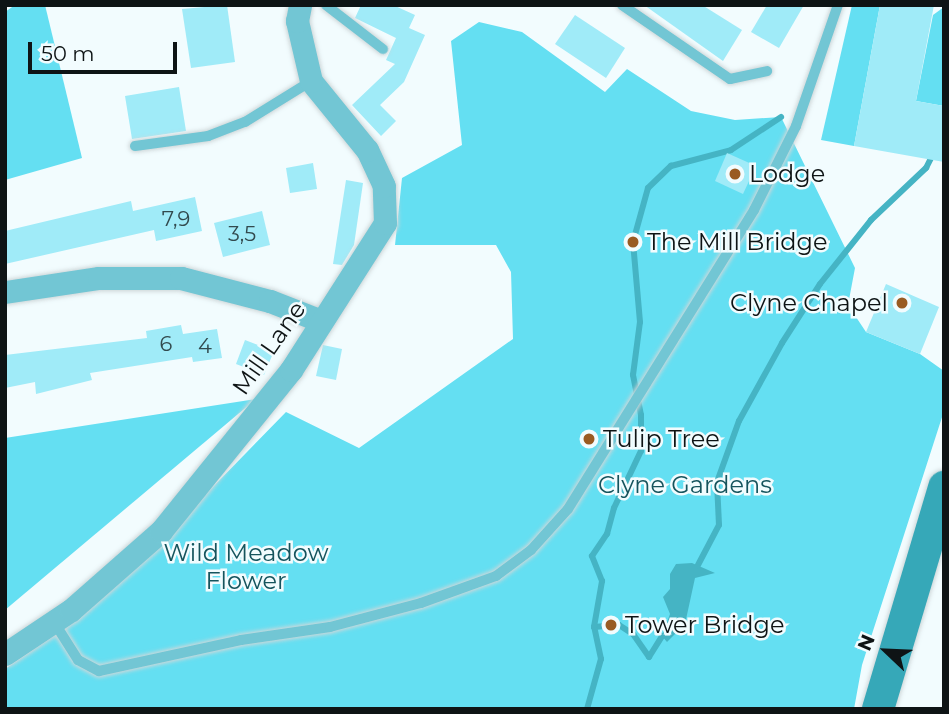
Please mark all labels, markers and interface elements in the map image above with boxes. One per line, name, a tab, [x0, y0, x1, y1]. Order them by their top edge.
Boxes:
scale bar	[32, 28, 180, 72]
text: 50 m	[41, 41, 95, 66]
place label: Lodge	[749, 160, 825, 188]
marker: Lodge	[727, 166, 743, 182]
house number: 7,9	[162, 206, 190, 232]
house number: 3,5	[228, 221, 256, 247]
place label: The Mill Bridge	[647, 228, 828, 256]
marker: The Mill Bridge	[625, 234, 641, 250]
place label: Clyne Chapel	[730, 289, 888, 317]
marker: Clyne Chapel	[894, 295, 910, 311]
street label: Mill Lane	[226, 296, 312, 400]
house number: 6	[160, 331, 172, 357]
house number: 4	[198, 333, 212, 359]
place label: Tulip Tree	[603, 425, 720, 453]
marker: Tulip Tree	[581, 431, 597, 447]
park label: Clyne Gardens	[598, 471, 772, 499]
park label: Wild Meadow Flower	[164, 539, 328, 595]
place label: Tower Bridge	[625, 611, 784, 639]
north arrow	[851, 616, 921, 686]
marker: Tower Bridge	[603, 617, 619, 633]
text: N	[853, 631, 880, 654]

